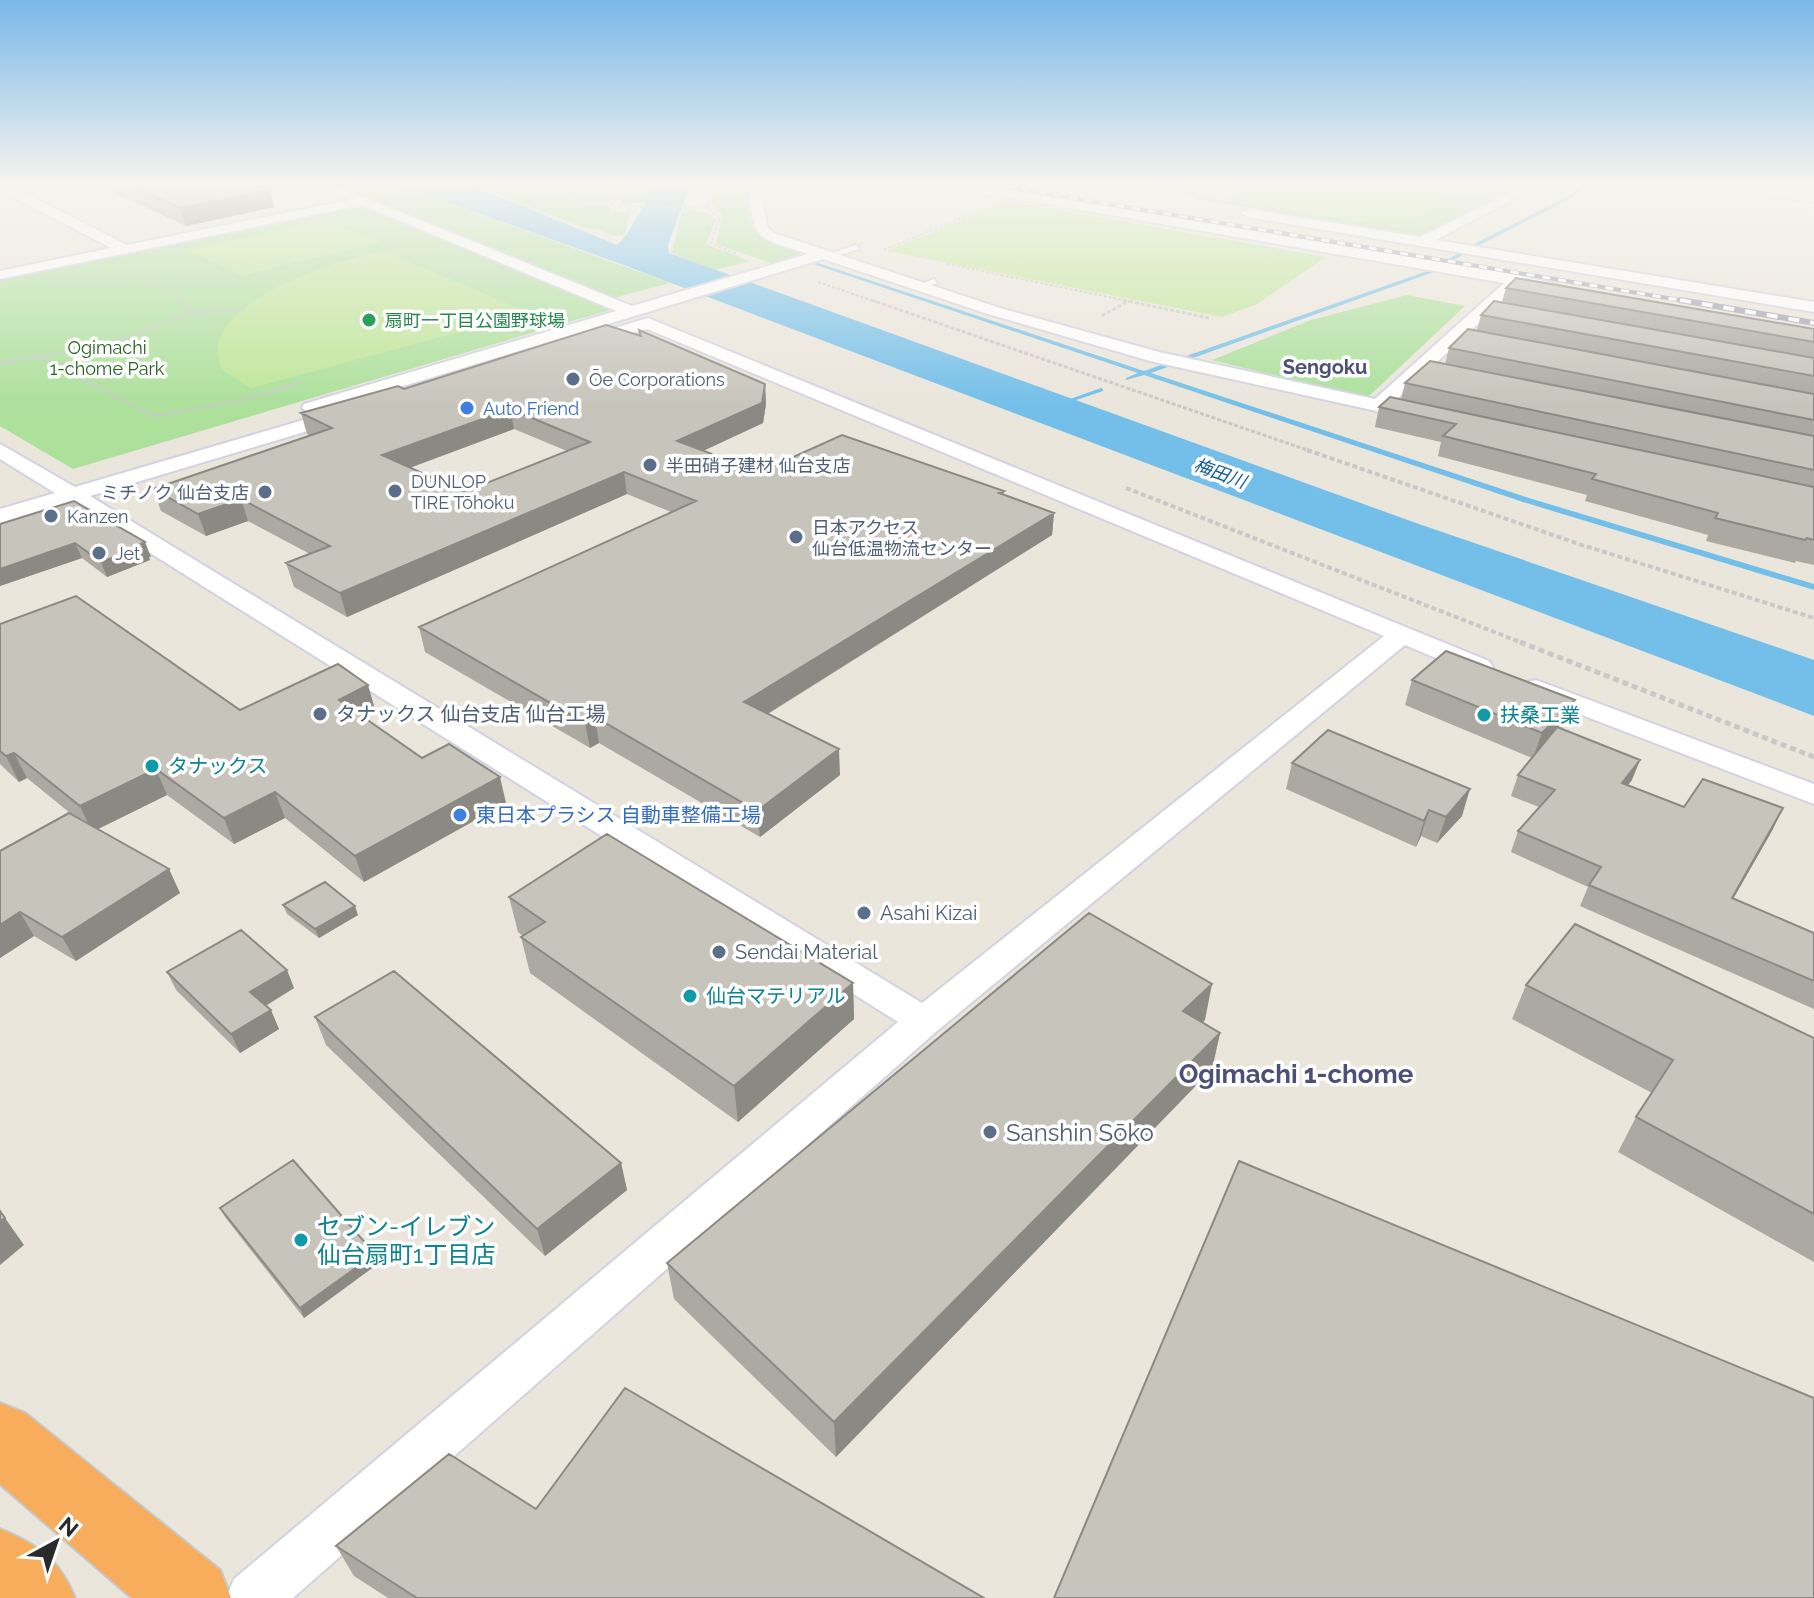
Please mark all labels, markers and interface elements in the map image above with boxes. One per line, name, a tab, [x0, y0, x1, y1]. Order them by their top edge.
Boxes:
place label: 扇町一丁目公園野球場	[385, 310, 565, 331]
marker: 扇町一丁目公園野球場	[360, 311, 378, 329]
park label: Ogimachi 1-chome Park	[50, 337, 165, 379]
district label: Sengoku	[1283, 355, 1367, 379]
place label: Ōe Corporations	[589, 369, 725, 390]
marker: Ōe Corporations	[564, 370, 582, 388]
place label: Auto Friend	[483, 398, 579, 419]
marker: Auto Friend	[458, 399, 476, 417]
water label: 梅田川	[1191, 454, 1251, 493]
place label: 半田硝子建材 仙台支店	[666, 455, 851, 476]
marker: 半田硝子建材 仙台支店	[641, 456, 659, 474]
place label: DUNLOP TIRE Tōhoku	[411, 471, 514, 513]
place label: ミチノク 仙台支店	[101, 482, 249, 503]
marker: DUNLOP TIRE Tōhoku	[386, 482, 404, 500]
marker: ミチノク 仙台支店	[256, 483, 274, 501]
place label: Kanzen	[67, 506, 129, 527]
marker: Kanzen	[42, 507, 60, 525]
place label: 日本アクセス 仙台低温物流センター	[812, 517, 992, 559]
marker: 日本アクセス 仙台低温物流センター	[787, 528, 805, 546]
place label: Jet	[115, 543, 140, 564]
marker: Jet	[90, 544, 108, 562]
place label: タナックス 仙台支店 仙台工場	[336, 702, 606, 726]
place label: 扶桑工業	[1500, 703, 1580, 727]
marker: タナックス 仙台支店 仙台工場	[311, 705, 329, 723]
marker: 扶桑工業	[1475, 706, 1493, 724]
place label: タナックス	[168, 754, 267, 778]
marker: タナックス	[143, 757, 161, 775]
place label: 東日本プラシス 自動車整備工場	[476, 803, 761, 827]
marker: 東日本プラシス 自動車整備工場	[451, 806, 469, 824]
place label: Asahi Kizai	[880, 901, 977, 925]
marker: Asahi Kizai	[855, 904, 873, 922]
place label: Sendai Material	[735, 940, 878, 964]
marker: Sendai Material	[710, 943, 728, 961]
place label: 仙台マテリアル	[706, 984, 846, 1008]
marker: 仙台マテリアル	[681, 987, 699, 1005]
district label: Ogimachi 1-chome	[1179, 1059, 1414, 1089]
place label: Sanshin Sōko	[1006, 1118, 1154, 1147]
marker: Sanshin Sōko	[981, 1123, 999, 1141]
place label: セブン-イレブン 仙台扇町1丁目店	[317, 1212, 495, 1269]
marker: セブン-イレブン 仙台扇町1丁目店	[292, 1231, 310, 1249]
north arrow	[16, 1502, 96, 1582]
text: N	[54, 1511, 84, 1542]

